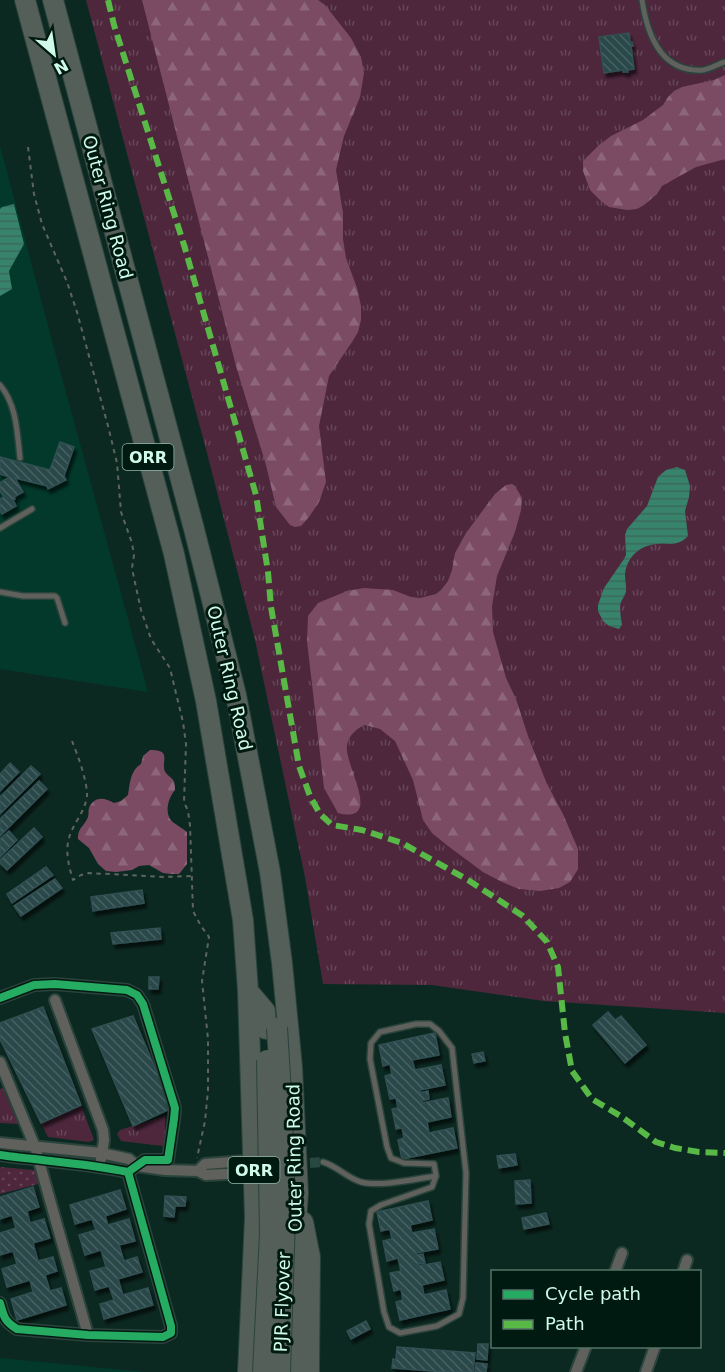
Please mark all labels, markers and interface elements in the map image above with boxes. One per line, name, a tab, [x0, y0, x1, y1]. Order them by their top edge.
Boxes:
north arrow	[24, 24, 84, 84]
text: N	[51, 55, 71, 78]
street label: Outer Ring Road	[79, 133, 137, 281]
road number: ORR	[122, 444, 174, 470]
street label: Outer Ring Road	[203, 604, 257, 752]
street label: Outer Ring Road	[282, 1084, 306, 1232]
road number: ORR	[228, 1157, 280, 1183]
street label: PJR Flyover	[270, 1251, 294, 1353]
legend	[491, 1270, 701, 1348]
text: Cycle path	[545, 1283, 641, 1304]
text: Path	[545, 1313, 585, 1334]

